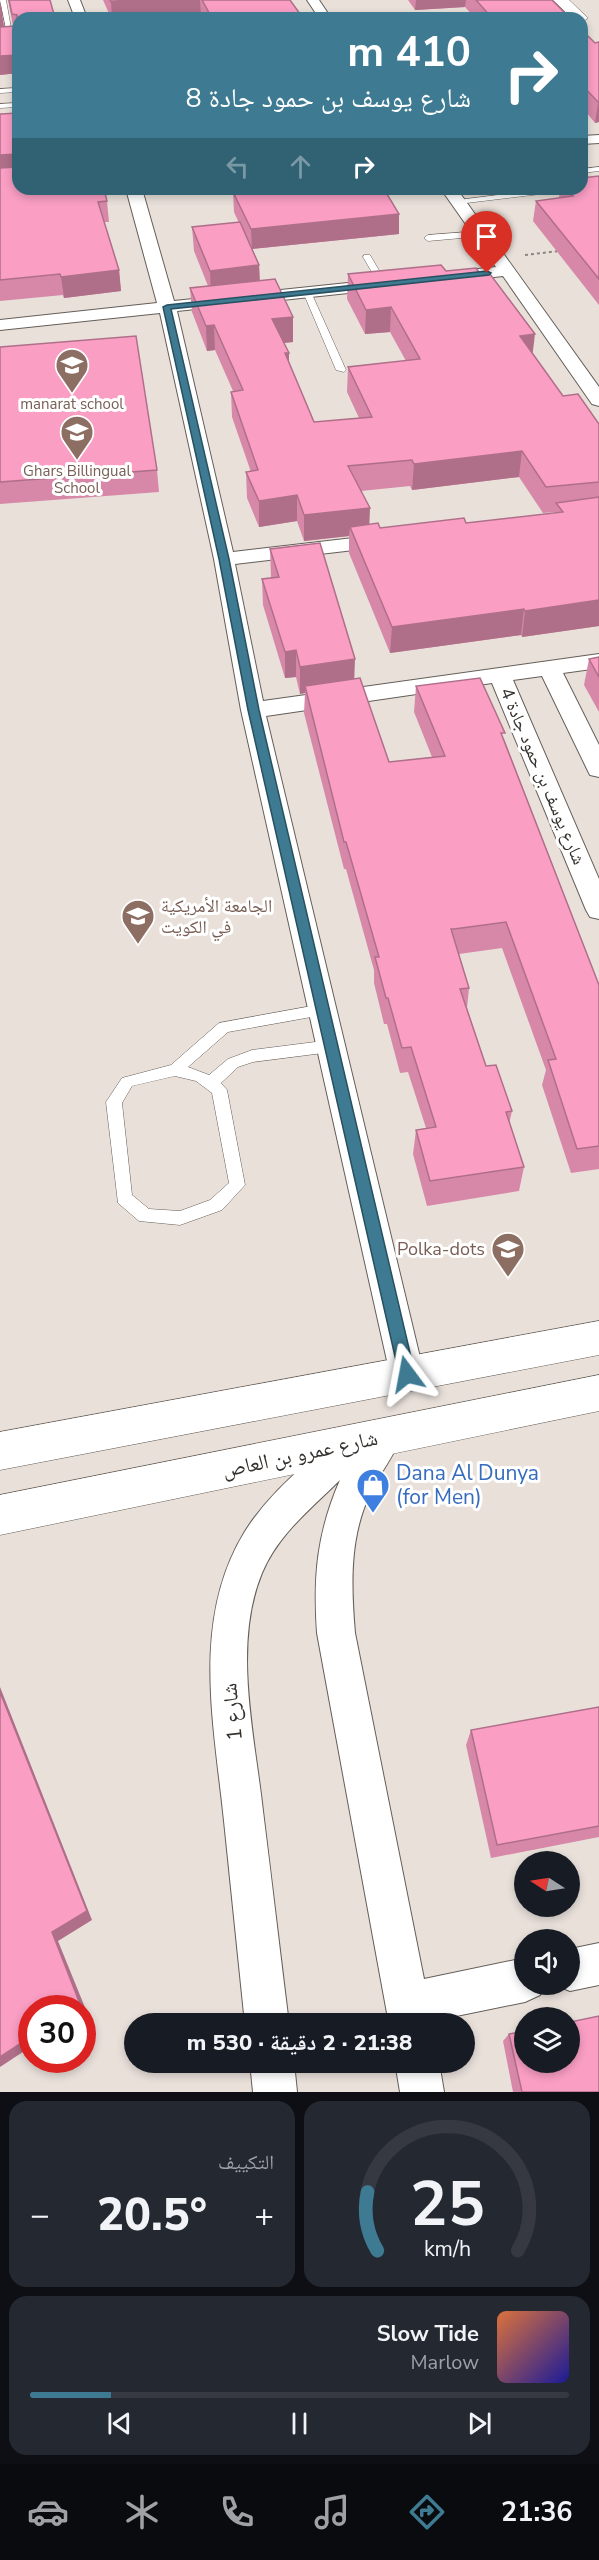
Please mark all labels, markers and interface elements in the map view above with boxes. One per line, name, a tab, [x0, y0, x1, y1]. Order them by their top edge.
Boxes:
text: 410 m	[347, 24, 471, 81]
icon: right	[492, 36, 570, 114]
text: شارع يوسف بن حمود جادة 8	[185, 80, 471, 117]
icon: left	[221, 150, 254, 183]
icon: ahead	[284, 150, 317, 183]
icon: right	[347, 150, 380, 183]
pin	[461, 211, 512, 273]
icon: arrive	[470, 220, 503, 253]
school or university icon: manarat school	[54, 347, 90, 394]
place label: manarat school	[20, 394, 124, 414]
school or university icon: Ghars Billingual School	[59, 414, 95, 461]
place label: Ghars Billingual School	[23, 461, 131, 498]
street label: شارع يوسف بن حمود جادة 4	[495, 684, 591, 868]
place label: الجامعة الأمريكية في الكويت	[161, 894, 272, 942]
school or university icon: الجامعة الأمريكية في الكويت	[120, 898, 156, 945]
school or university icon: Polka-dots	[490, 1231, 526, 1278]
place label: Polka-dots	[397, 1237, 485, 1261]
position arrow	[375, 1342, 439, 1406]
street label: شارع عمرو بن العاص	[220, 1424, 380, 1484]
place label: Dana Al Dunya (for Men)	[396, 1459, 539, 1511]
shop icon: Dana Al Dunya (for Men)	[355, 1467, 391, 1514]
street label: شارع 1	[215, 1682, 249, 1742]
north arrow	[514, 1851, 580, 1917]
map controls	[514, 1851, 580, 2073]
button: sound	[514, 1929, 580, 1995]
speed limit sign: 30	[18, 1995, 96, 2073]
button: layers	[514, 2007, 580, 2073]
text: 21:38 · 2 دقيقة · 530 m	[187, 2028, 412, 2058]
text: التكييف	[218, 2149, 274, 2176]
text: 25	[410, 2162, 484, 2247]
text: 20.5°	[97, 2185, 207, 2246]
text: −	[30, 2193, 50, 2238]
text: +	[254, 2193, 274, 2238]
text: km/h	[423, 2234, 471, 2264]
text: Slow Tide	[377, 2319, 479, 2349]
text: Marlow	[411, 2349, 479, 2376]
icon: previous	[103, 2407, 136, 2440]
icon: pause	[283, 2407, 316, 2440]
icon: next	[463, 2407, 496, 2440]
icon: car	[27, 2491, 69, 2533]
icon: climate	[121, 2491, 163, 2533]
icon: phone	[216, 2491, 258, 2533]
icon: music	[311, 2491, 353, 2533]
icon: directions	[406, 2491, 448, 2533]
text: 21:36	[501, 2494, 573, 2531]

